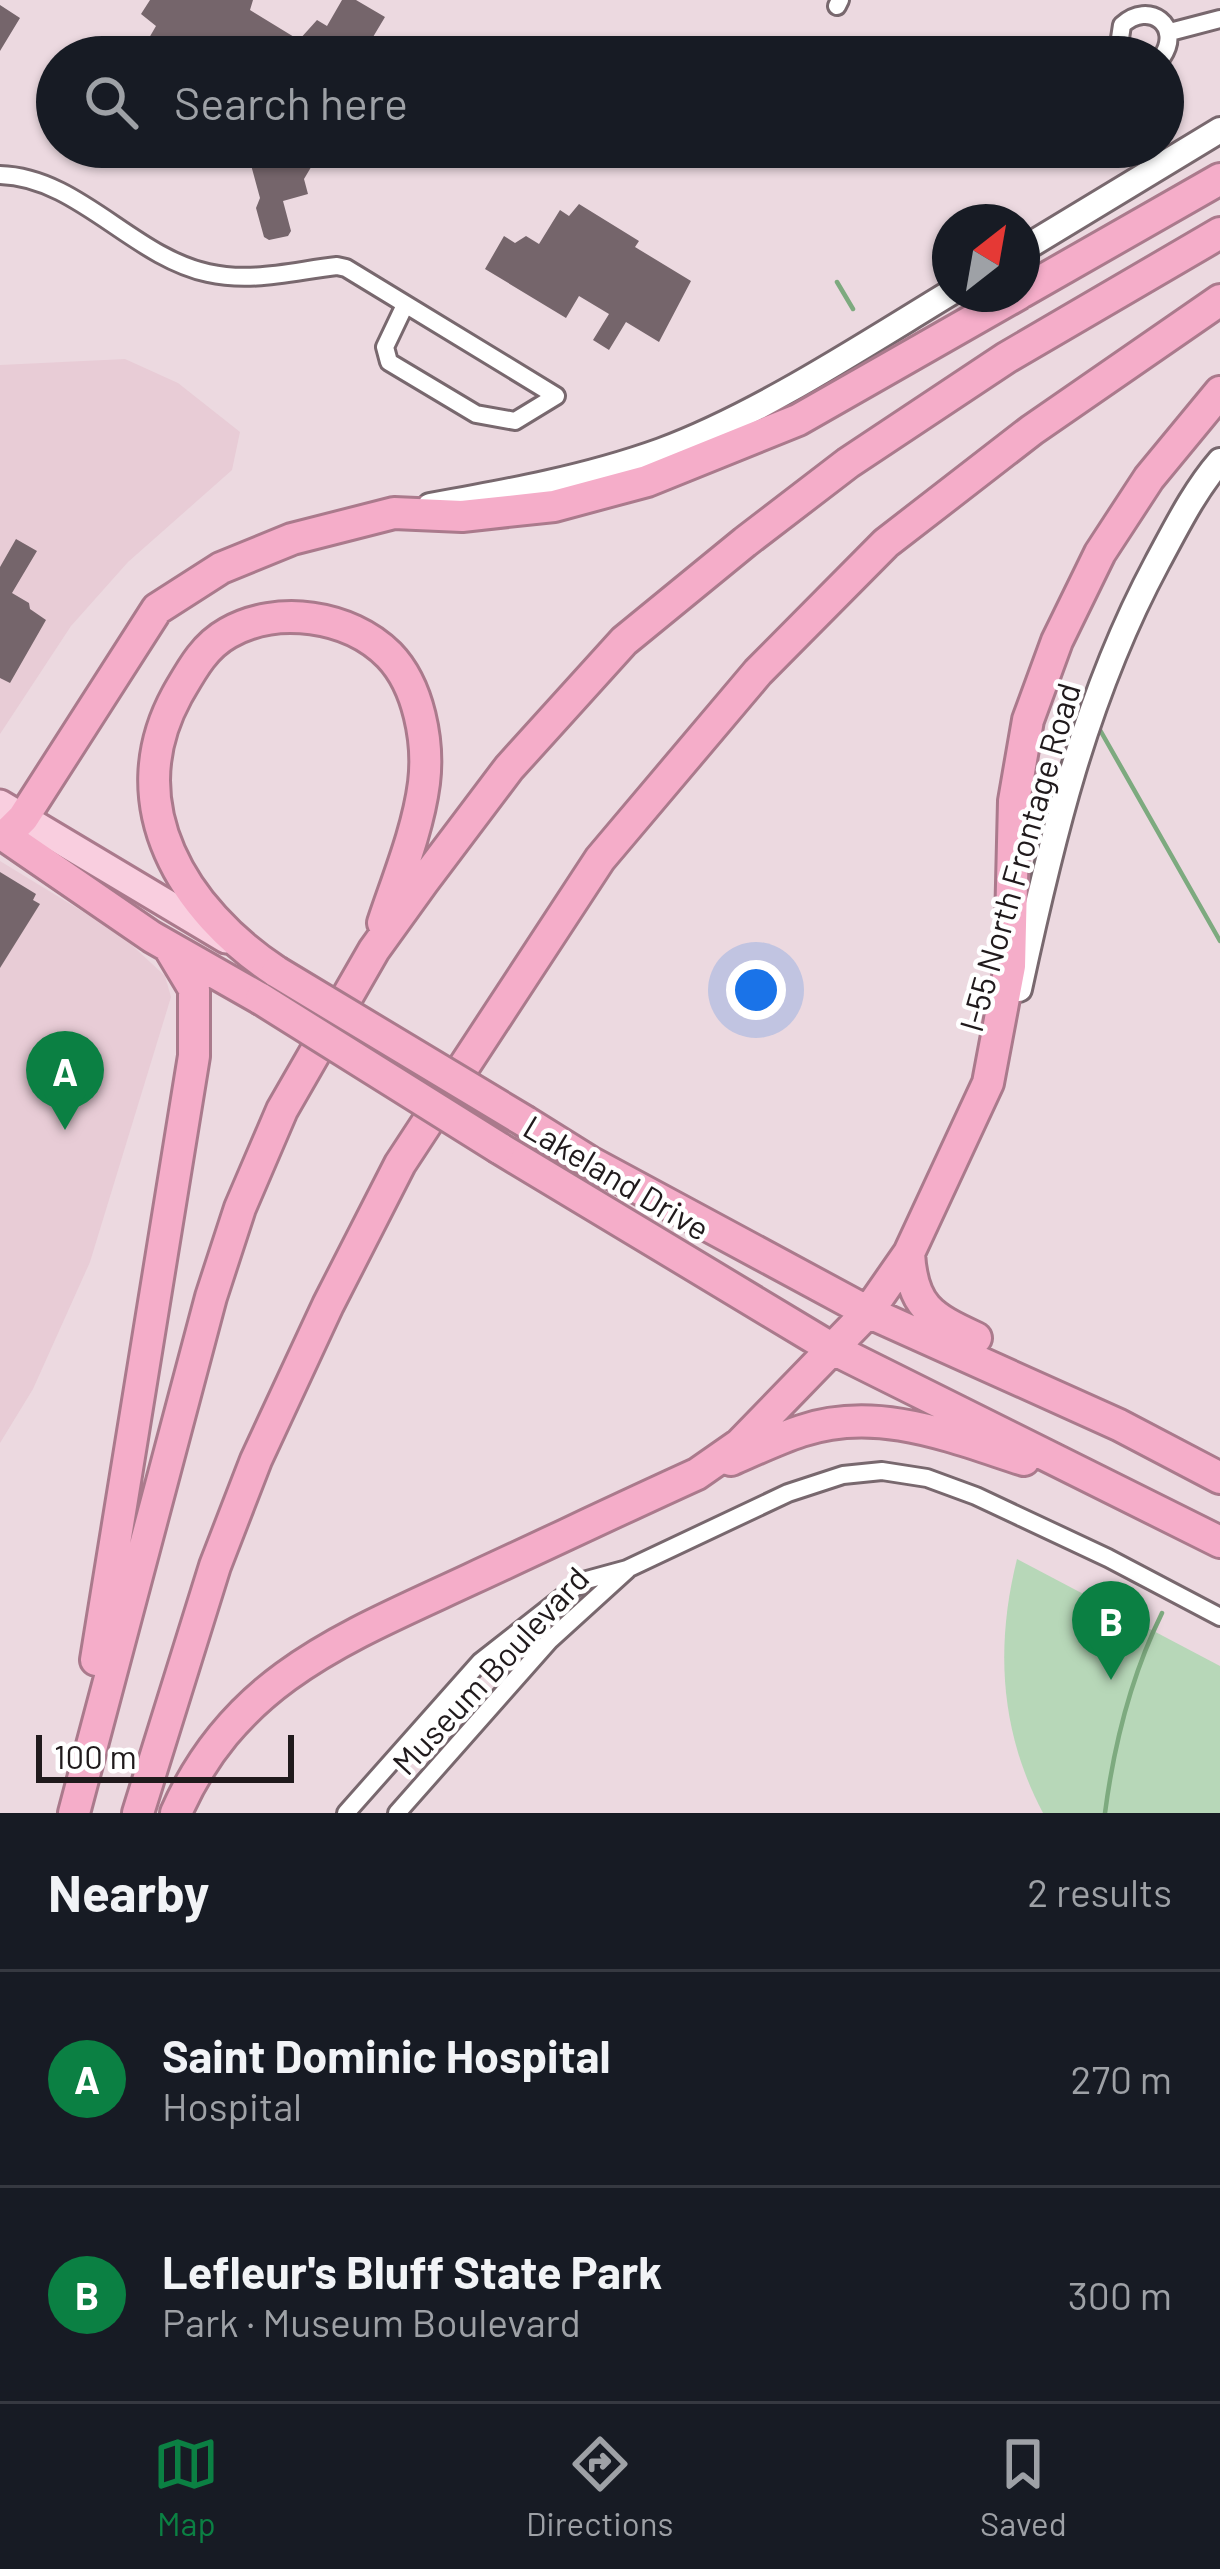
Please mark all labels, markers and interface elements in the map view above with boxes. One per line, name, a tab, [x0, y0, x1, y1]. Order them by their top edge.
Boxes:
search box	[36, 36, 1184, 168]
icon: search	[78, 69, 144, 135]
text: Search here	[174, 75, 408, 129]
north arrow	[932, 204, 1040, 312]
street label: I-55 North Frontage Road	[950, 678, 1088, 1036]
your location	[726, 960, 786, 1020]
pin: A	[26, 1031, 104, 1130]
street label: Lakeland Drive	[517, 1106, 717, 1248]
street label: Museum Boulevard	[383, 1558, 597, 1782]
pin: B	[1072, 1581, 1150, 1680]
scale bar	[36, 1729, 294, 1782]
text: 100 m	[54, 1736, 137, 1776]
text: Nearby	[48, 1861, 209, 1922]
text: 2 results	[1027, 1868, 1172, 1915]
text: Saint Dominic Hospital	[162, 2028, 610, 2082]
text: A	[74, 2055, 100, 2102]
text: 270 m	[1071, 2055, 1172, 2102]
text: Hospital	[162, 2082, 302, 2129]
text: Lefleur's Bluff State Park	[162, 2244, 662, 2298]
text: B	[75, 2271, 99, 2318]
text: 300 m	[1068, 2271, 1172, 2318]
text: Park · Museum Boulevard	[162, 2298, 581, 2345]
tab: Map	[153, 2431, 219, 2543]
tab: Directions	[526, 2431, 673, 2543]
tab: Saved	[980, 2431, 1067, 2543]

